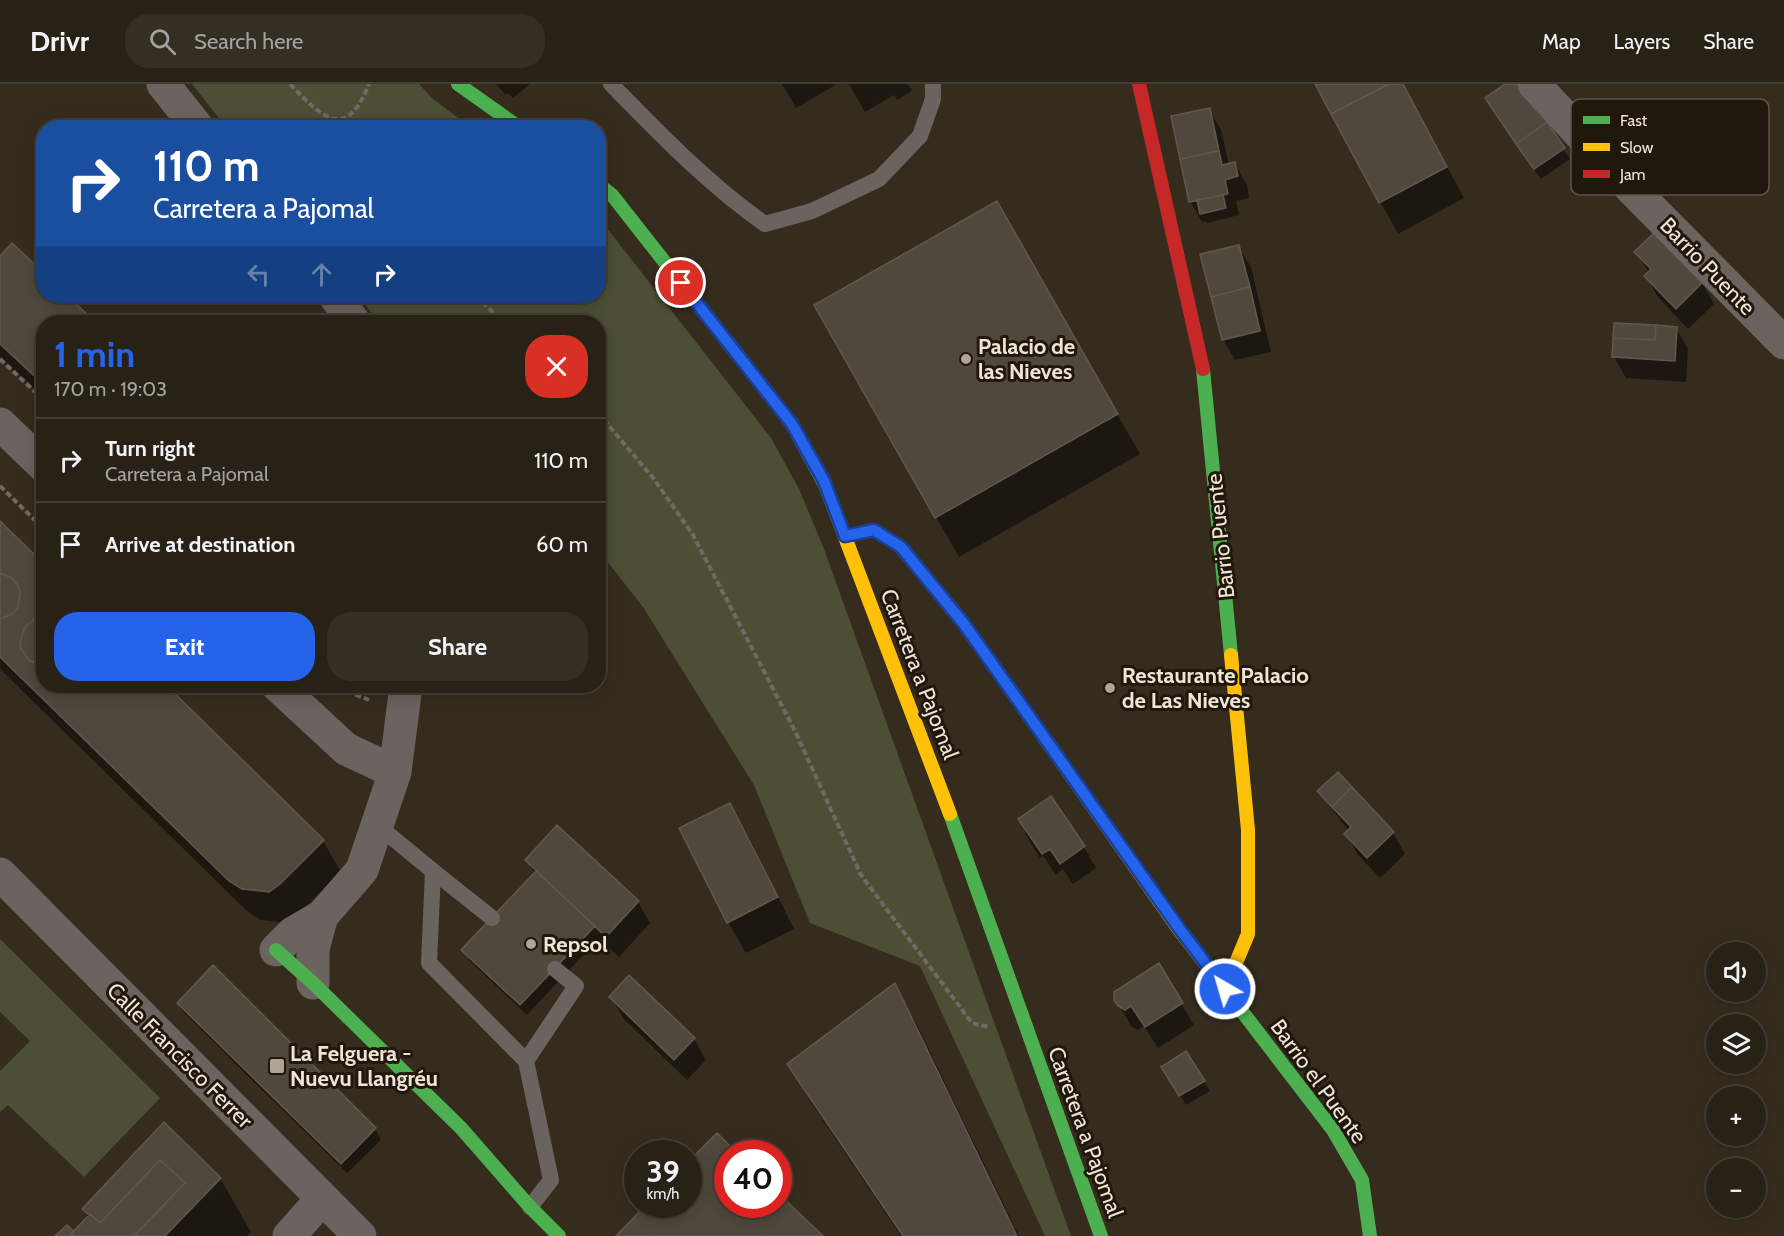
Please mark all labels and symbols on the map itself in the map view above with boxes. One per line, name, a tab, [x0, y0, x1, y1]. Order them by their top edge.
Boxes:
legend	[1571, 99, 1769, 195]
text: Fast	[1620, 111, 1648, 130]
text: Slow	[1620, 138, 1654, 157]
text: Jam	[1619, 165, 1646, 184]
street label: Barrio Puente	[1654, 212, 1761, 321]
pin	[655, 257, 706, 308]
place label: Palacio de las Nieves	[978, 333, 1075, 385]
marker: Palacio de las Nieves	[959, 352, 973, 366]
street label: Barrio Puente	[1201, 472, 1240, 600]
street label: Carretera a Pajomal	[875, 585, 965, 764]
place label: Restaurante Palacio de Las Nieves	[1122, 662, 1309, 714]
marker: Restaurante Palacio de Las Nieves	[1103, 681, 1117, 695]
place label: Repsol	[543, 931, 608, 958]
marker: Repsol	[524, 937, 538, 951]
position arrow	[1193, 957, 1257, 1021]
street label: Calle Francisco Ferrer	[101, 977, 258, 1134]
street label: Barrio el Puente	[1265, 1014, 1373, 1149]
place label: La Felguera - Nuevu Llangréu	[290, 1040, 438, 1092]
street label: Carretera a Pajomal	[1042, 1043, 1129, 1222]
marker: La Felguera - Nuevu Llangréu	[268, 1057, 286, 1075]
speed limit sign: 40	[714, 1140, 792, 1218]

